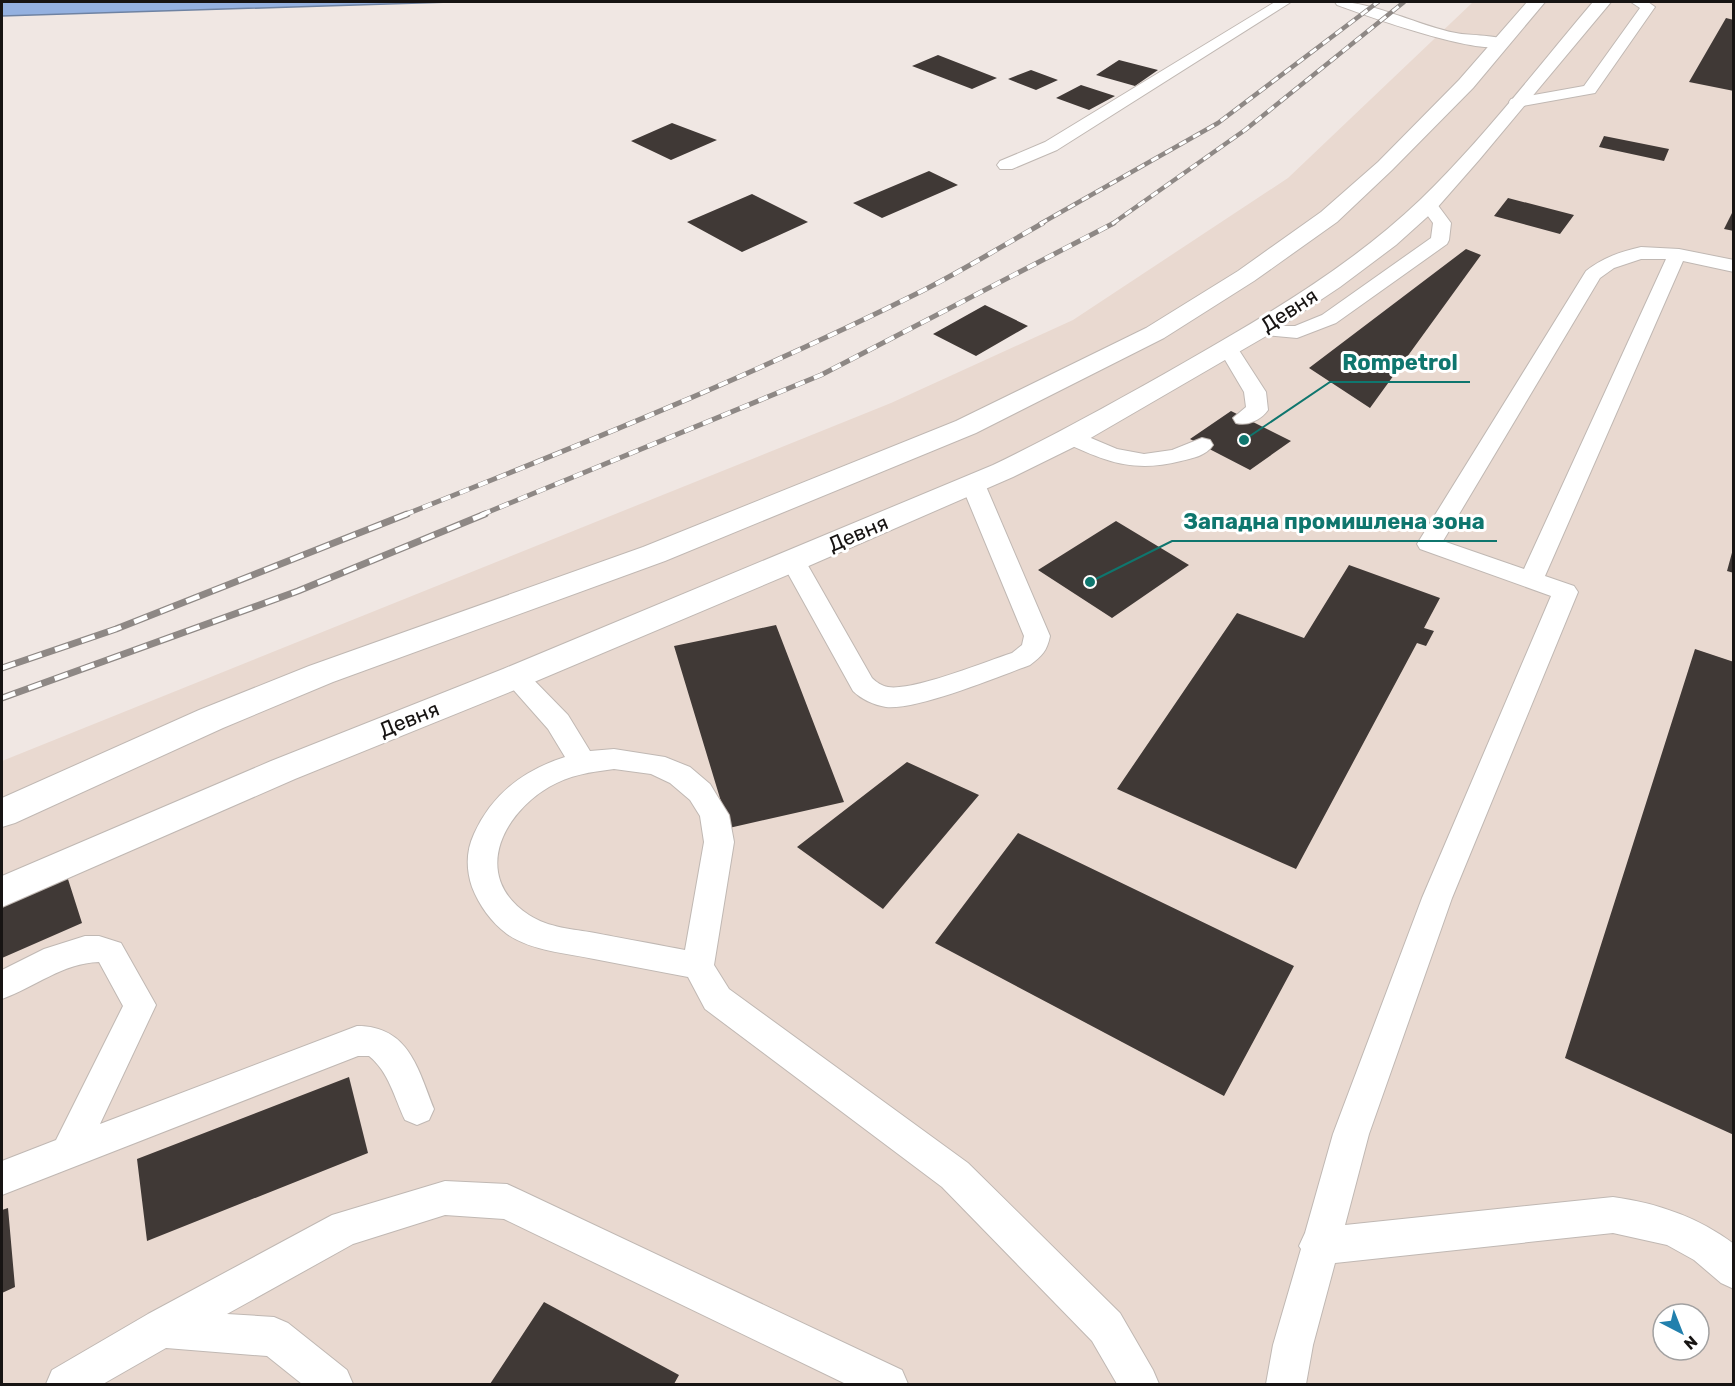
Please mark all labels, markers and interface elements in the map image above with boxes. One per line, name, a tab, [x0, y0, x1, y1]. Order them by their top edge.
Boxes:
street label: Девня	[1256, 282, 1322, 338]
callout: Rompetrol	[1330, 342, 1470, 382]
text: Rompetrol	[1342, 349, 1458, 376]
callout: Западна промишлена зона	[1172, 501, 1497, 541]
text: Западна промишлена зона	[1183, 508, 1485, 535]
street label: Девня	[824, 509, 892, 557]
street label: Девня	[375, 696, 443, 742]
north arrow	[1651, 1302, 1711, 1362]
text: N	[1680, 1332, 1701, 1354]

